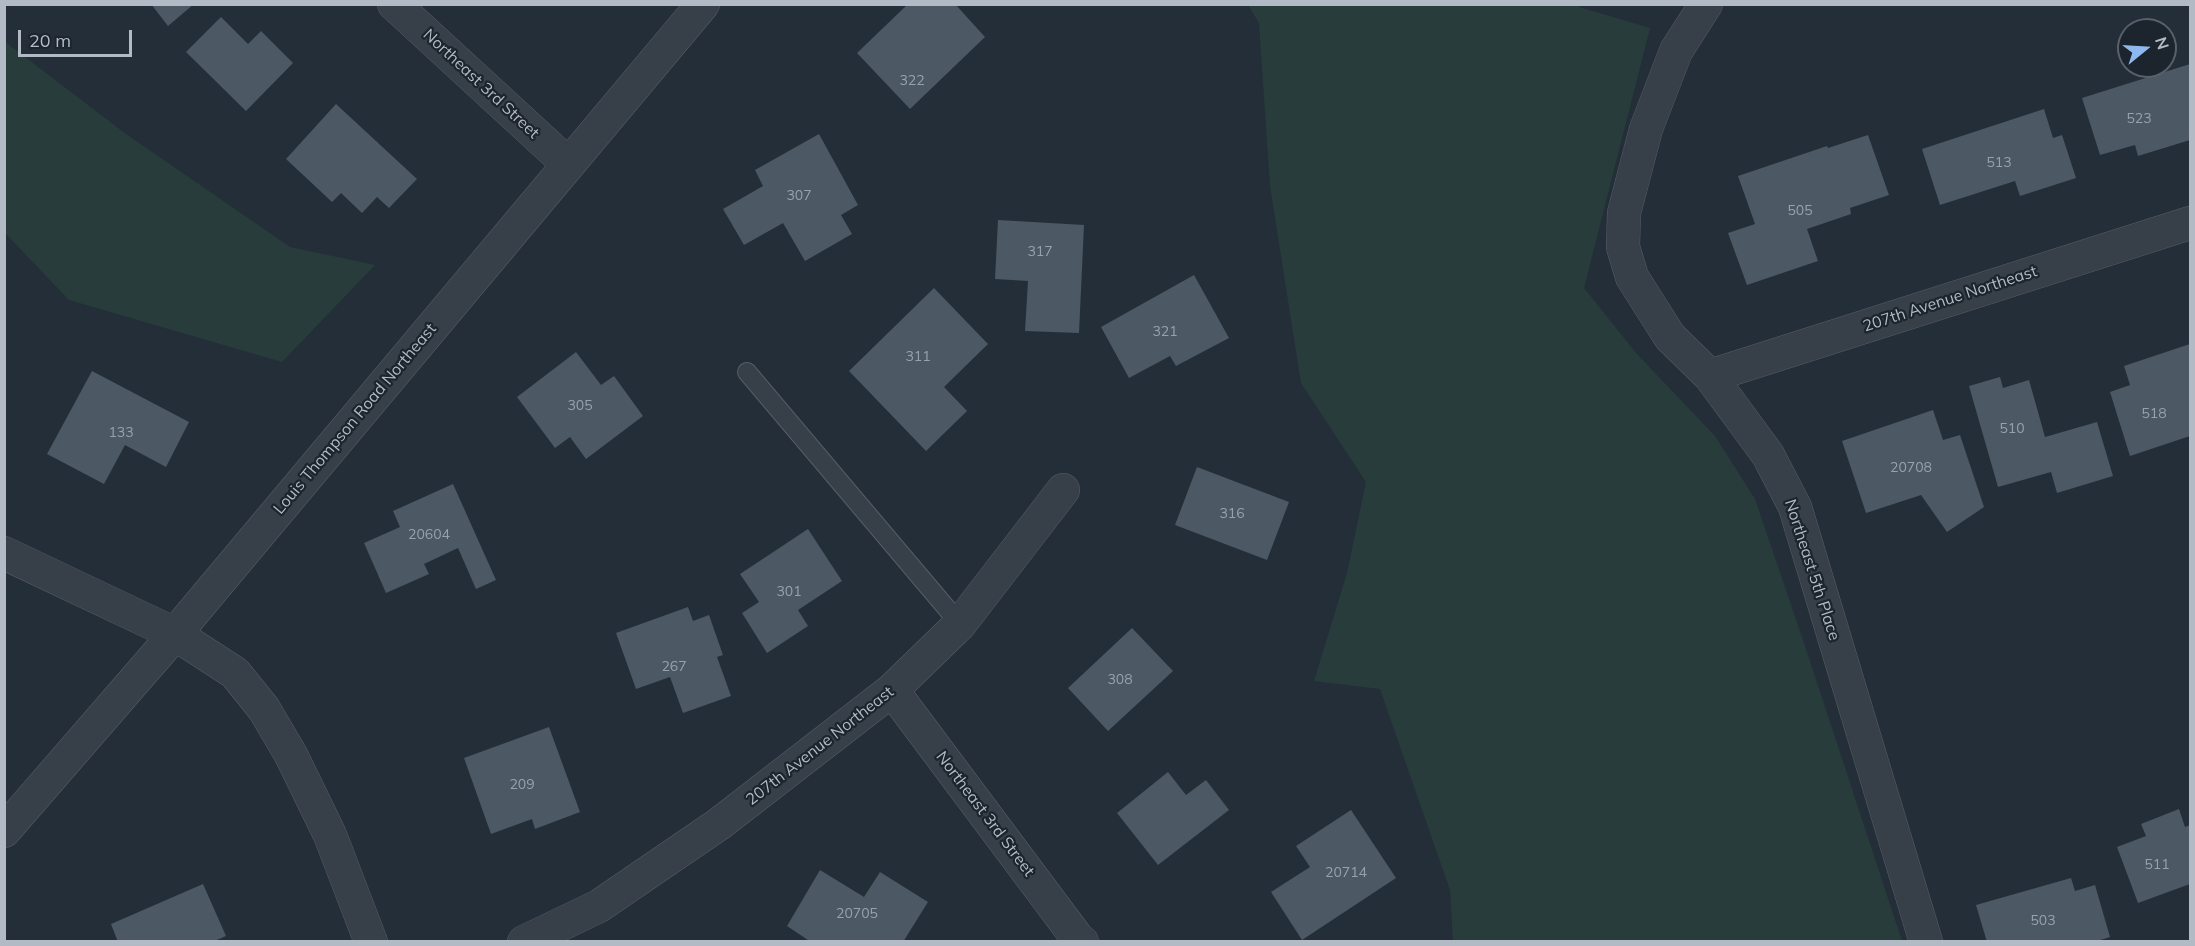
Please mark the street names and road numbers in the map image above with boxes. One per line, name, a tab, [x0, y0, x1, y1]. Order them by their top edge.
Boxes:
street label: Northeast 3rd Street	[419, 25, 543, 143]
street label: 207th Avenue Northeast	[1861, 262, 2039, 336]
street label: Louis Thompson Road Northeast	[270, 320, 440, 518]
street label: Northeast 5th Place	[1780, 497, 1844, 643]
street label: 207th Avenue Northeast	[742, 682, 898, 810]
street label: Northeast 3rd Street	[932, 748, 1038, 880]

